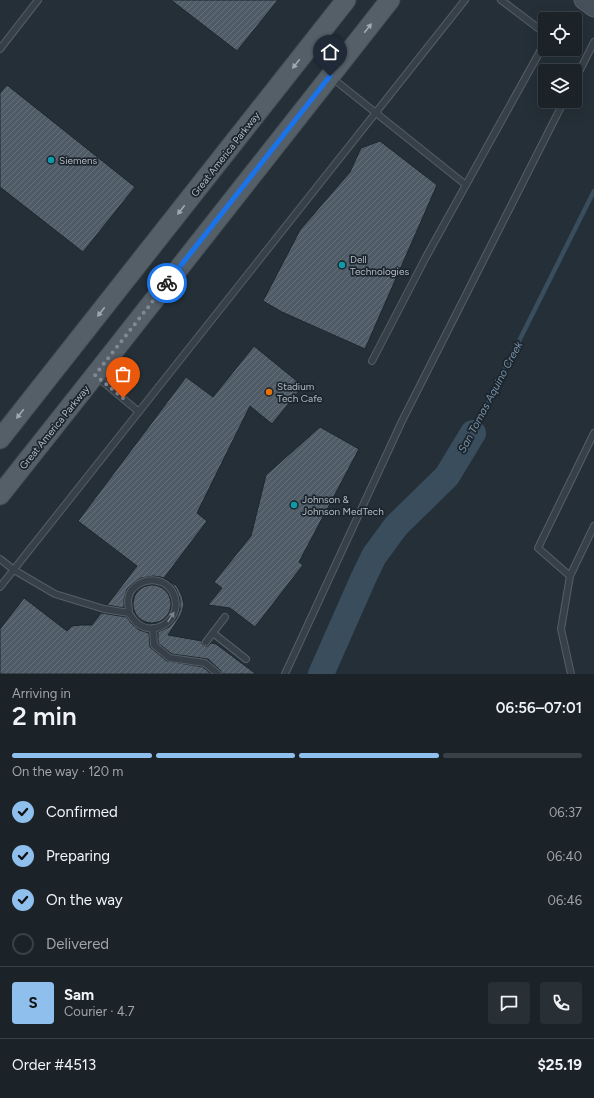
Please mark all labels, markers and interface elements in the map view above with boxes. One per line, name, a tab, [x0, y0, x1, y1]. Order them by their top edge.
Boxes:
map controls	[538, 12, 582, 108]
button: locate	[538, 12, 582, 56]
one-way arrow	[363, 23, 372, 34]
pin	[313, 35, 347, 76]
icon: home	[319, 41, 341, 63]
one-way arrow	[292, 58, 300, 69]
button: layers	[538, 64, 582, 108]
street label: Great America Parkway	[188, 109, 263, 199]
place label: Siemens	[59, 154, 97, 167]
marker: Siemens	[46, 155, 56, 165]
one-way arrow	[177, 204, 185, 215]
place label: Dell Technologies	[350, 253, 409, 278]
marker: Dell Technologies	[337, 260, 347, 270]
courier	[147, 263, 187, 303]
icon: bike	[156, 272, 178, 294]
one-way arrow	[96, 306, 105, 317]
water label: San Tomas Aquino Creek	[455, 339, 526, 455]
pin	[106, 357, 140, 398]
icon: bag	[112, 363, 134, 385]
place label: Stadium Tech Cafe	[277, 380, 323, 405]
street label: Great America Parkway	[17, 382, 93, 472]
marker: Stadium Tech Cafe	[264, 387, 274, 397]
one-way arrow	[16, 408, 24, 419]
place label: Johnson & Johnson MedTech	[302, 493, 384, 518]
marker: Johnson & Johnson MedTech	[289, 500, 299, 510]
one-way arrow	[167, 611, 175, 622]
text: Arriving in	[12, 686, 71, 701]
text: 06:56–07:01	[496, 699, 582, 717]
text: 2 min	[12, 700, 77, 732]
text: On the way · 120 m	[12, 764, 123, 779]
icon: check	[12, 801, 34, 823]
text: Confirmed	[46, 803, 118, 821]
text: 06:37	[549, 805, 582, 820]
icon: check	[12, 845, 34, 867]
text: Preparing	[46, 847, 110, 865]
text: 06:40	[547, 849, 582, 864]
icon: check	[12, 889, 34, 911]
text: On the way	[46, 891, 123, 909]
text: 06:46	[548, 893, 582, 908]
text: Delivered	[46, 935, 109, 953]
button: chat	[488, 982, 530, 1024]
button: phone	[540, 982, 582, 1024]
text: Sam	[64, 986, 94, 1004]
text: S	[28, 994, 38, 1012]
text: Courier · 4.7	[64, 1004, 135, 1019]
text: Order #4513	[12, 1056, 96, 1074]
text: $25.19	[538, 1056, 582, 1074]

